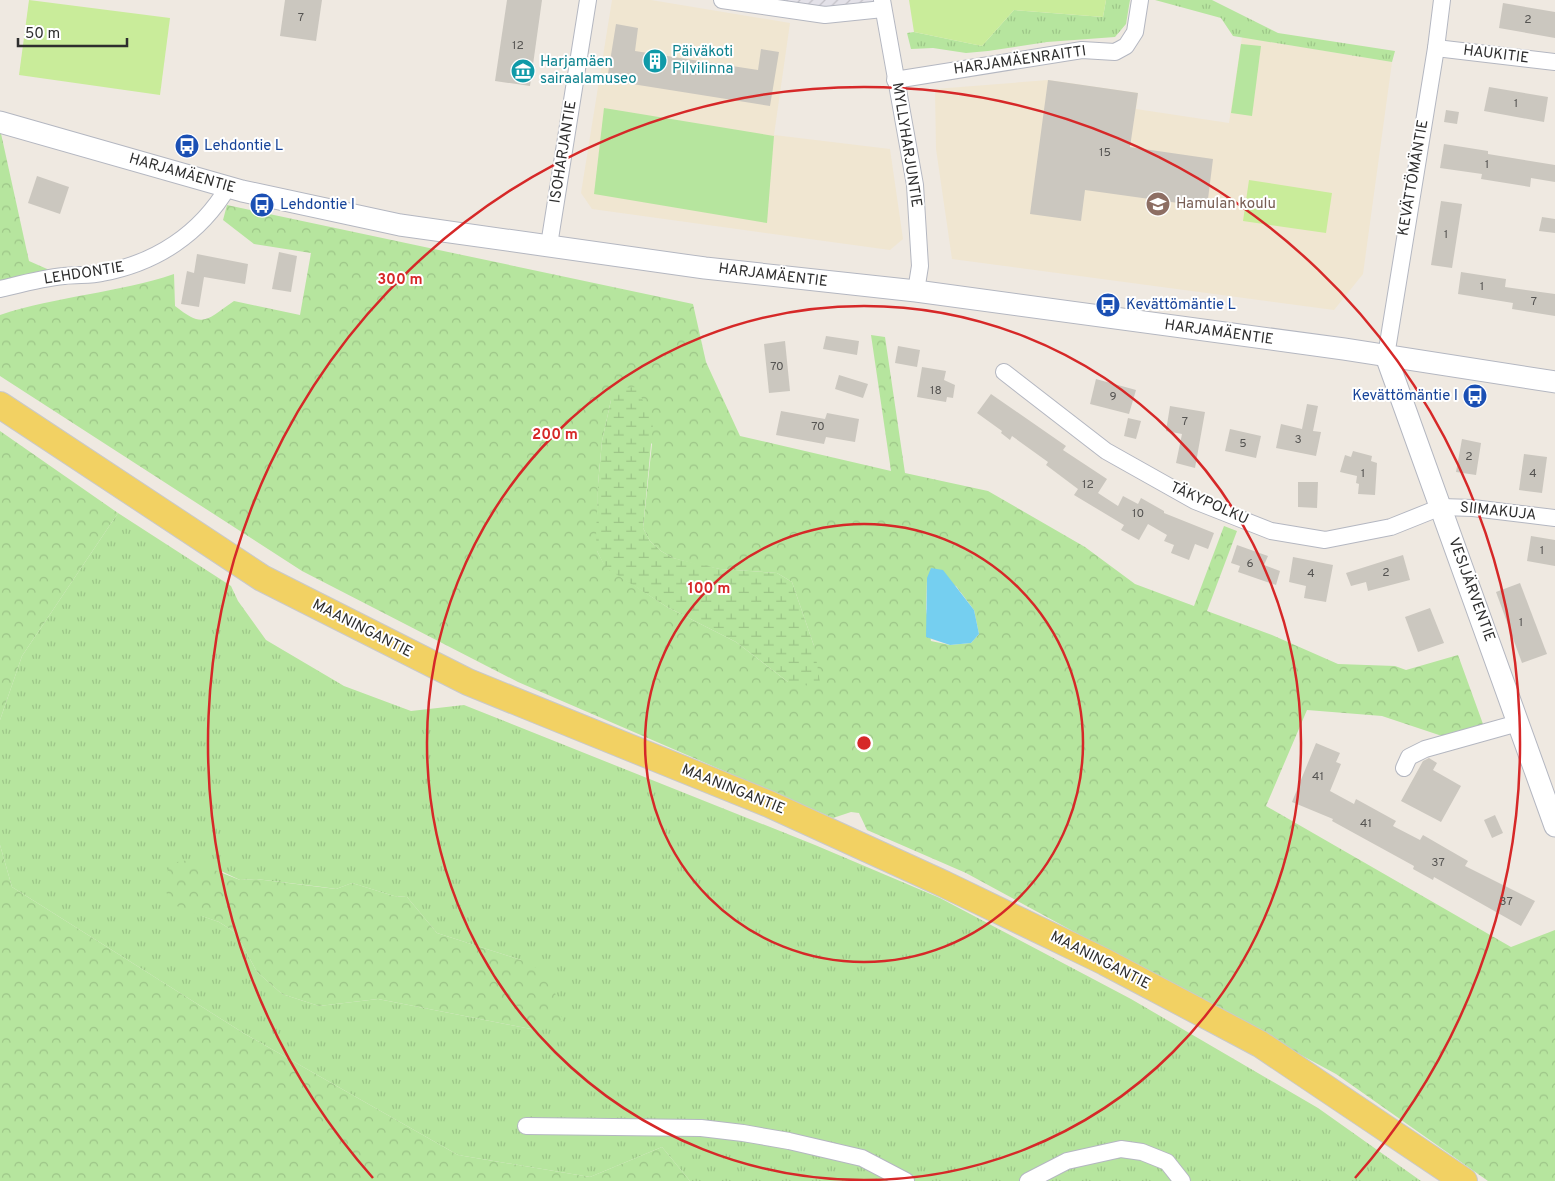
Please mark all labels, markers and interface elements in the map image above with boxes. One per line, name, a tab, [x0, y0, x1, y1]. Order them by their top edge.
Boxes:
house number: 7	[298, 10, 304, 26]
house number: 2	[1524, 12, 1532, 28]
scale bar	[18, 15, 126, 47]
text: 50 m	[25, 25, 60, 44]
house number: 12	[512, 38, 524, 54]
street label: HARJAMÄENRAITTI	[952, 41, 1087, 80]
street label: HAUKITIE	[1462, 42, 1530, 68]
place label: Päiväkoti Pilvilinna	[672, 43, 733, 79]
building icon: Päiväkoti Pilvilinna	[642, 48, 668, 74]
place label: Harjamäen sairaalamuseo	[540, 53, 637, 89]
museum icon: Harjamäen sairaalamuseo	[510, 58, 536, 84]
street label: MYLLYHARJUNTIE	[887, 81, 925, 209]
house number: 1	[1514, 96, 1518, 112]
street label: ISOHARJANTIE	[547, 99, 581, 205]
street label: KEVÄTTÖMÄNTIE	[1393, 118, 1434, 237]
bus stop icon: Lehdontie L	[174, 133, 200, 159]
place label: Lehdontie L	[204, 137, 283, 156]
house number: 15	[1099, 145, 1111, 161]
street label: HARJAMÄENTIE	[127, 149, 238, 198]
house number: 1	[1485, 157, 1489, 173]
school or university icon: Hamulan koulu	[1145, 191, 1171, 217]
bus stop icon: Lehdontie I	[249, 192, 275, 218]
place label: Hamulan koulu	[1176, 195, 1276, 214]
place label: Lehdontie I	[280, 196, 355, 215]
house number: 1	[1444, 227, 1448, 243]
street label: LEHDONTIE	[42, 258, 126, 290]
street label: HARJAMÄENTIE	[717, 259, 829, 292]
text: 300 m	[377, 271, 423, 290]
house number: 1	[1480, 279, 1484, 295]
bus stop icon: Kevättömäntie L	[1095, 292, 1121, 318]
house number: 7	[1531, 294, 1537, 310]
place label: Kevättömäntie L	[1126, 296, 1236, 315]
street label: HARJAMÄENTIE	[1163, 315, 1275, 350]
house number: 70	[770, 359, 784, 375]
house number: 18	[930, 383, 942, 399]
bus stop icon: Kevättömäntie I	[1462, 383, 1488, 409]
place label: Kevättömäntie I	[1352, 387, 1458, 406]
house number: 9	[1109, 389, 1117, 405]
house number: 7	[1182, 414, 1188, 430]
house number: 70	[811, 419, 825, 435]
text: 200 m	[532, 426, 578, 445]
house number: 3	[1294, 432, 1302, 448]
house number: 5	[1239, 436, 1247, 452]
house number: 2	[1465, 449, 1473, 465]
house number: 1	[1361, 466, 1365, 482]
house number: 4	[1529, 466, 1537, 482]
house number: 12	[1082, 477, 1094, 493]
street label: TÄKYPOLKU	[1167, 477, 1252, 530]
street label: SIIMAKUJA	[1459, 499, 1537, 525]
house number: 10	[1132, 506, 1144, 522]
street label: VESIJÄRVENTIE	[1443, 535, 1500, 645]
house number: 1	[1540, 543, 1544, 559]
house number: 6	[1246, 556, 1254, 572]
house number: 2	[1382, 565, 1390, 581]
house number: 4	[1307, 566, 1315, 582]
text: 100 m	[688, 580, 730, 599]
street label: MAANINGANTIE	[309, 596, 415, 662]
house number: 1	[1519, 615, 1523, 631]
centre of rings	[855, 734, 873, 752]
street label: MAANINGANTIE	[679, 761, 787, 819]
house number: 41	[1312, 769, 1324, 785]
house number: 41	[1360, 816, 1372, 832]
house number: 37	[1431, 855, 1445, 871]
house number: 37	[1499, 894, 1513, 910]
street label: MAANINGANTIE	[1047, 928, 1153, 994]

